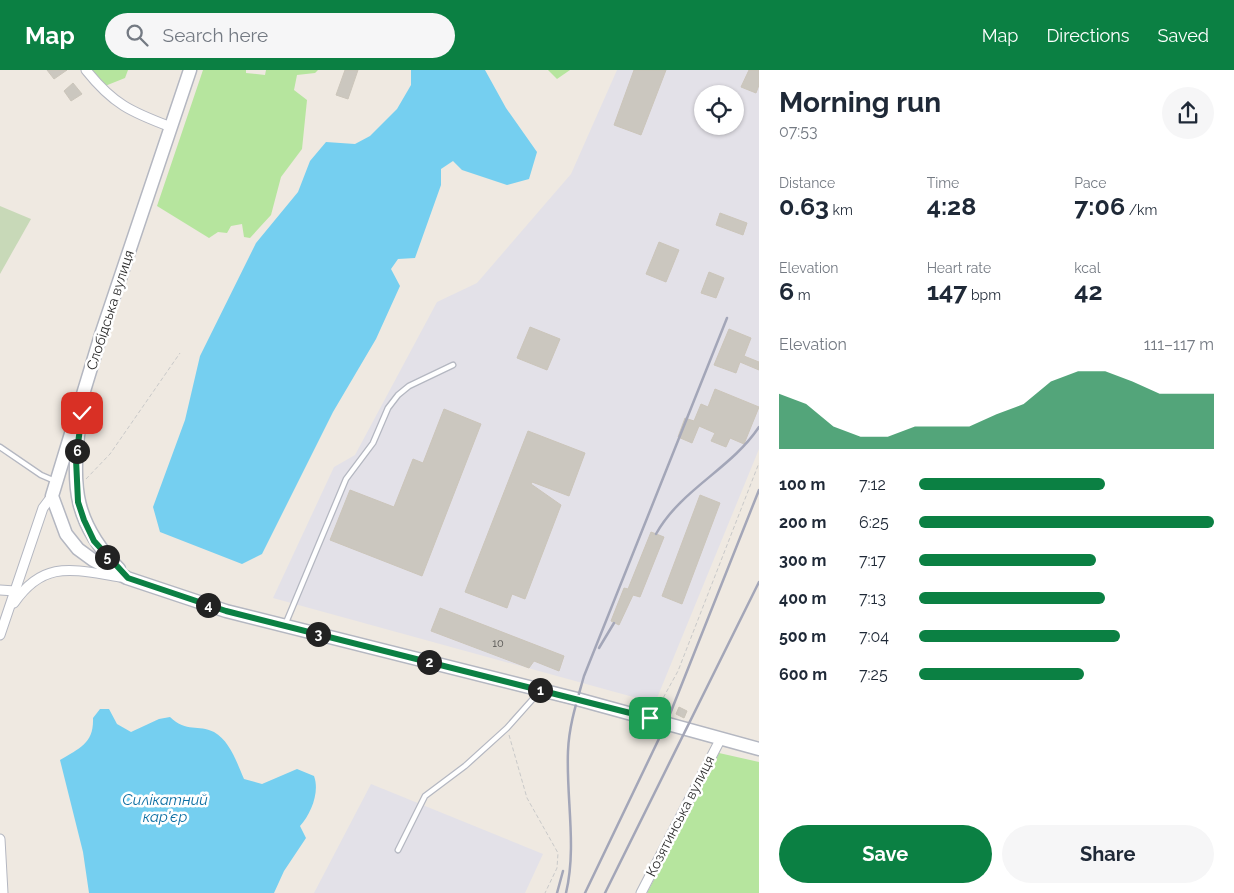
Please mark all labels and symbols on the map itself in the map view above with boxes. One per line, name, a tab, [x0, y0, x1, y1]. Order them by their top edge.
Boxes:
street label: Слобідська вулиця	[83, 248, 137, 372]
pin	[61, 392, 103, 434]
pin: 6	[64, 438, 90, 464]
pin: 5	[94, 544, 120, 570]
pin: 4	[196, 592, 220, 618]
pin: 3	[306, 622, 330, 646]
house number: 10	[492, 637, 504, 650]
pin: 2	[416, 650, 442, 674]
pin: 1	[528, 678, 552, 702]
pin	[629, 697, 671, 739]
street label: Козятинська вулиця	[643, 753, 717, 879]
water label: Силікатний кар'єр	[122, 791, 208, 826]

